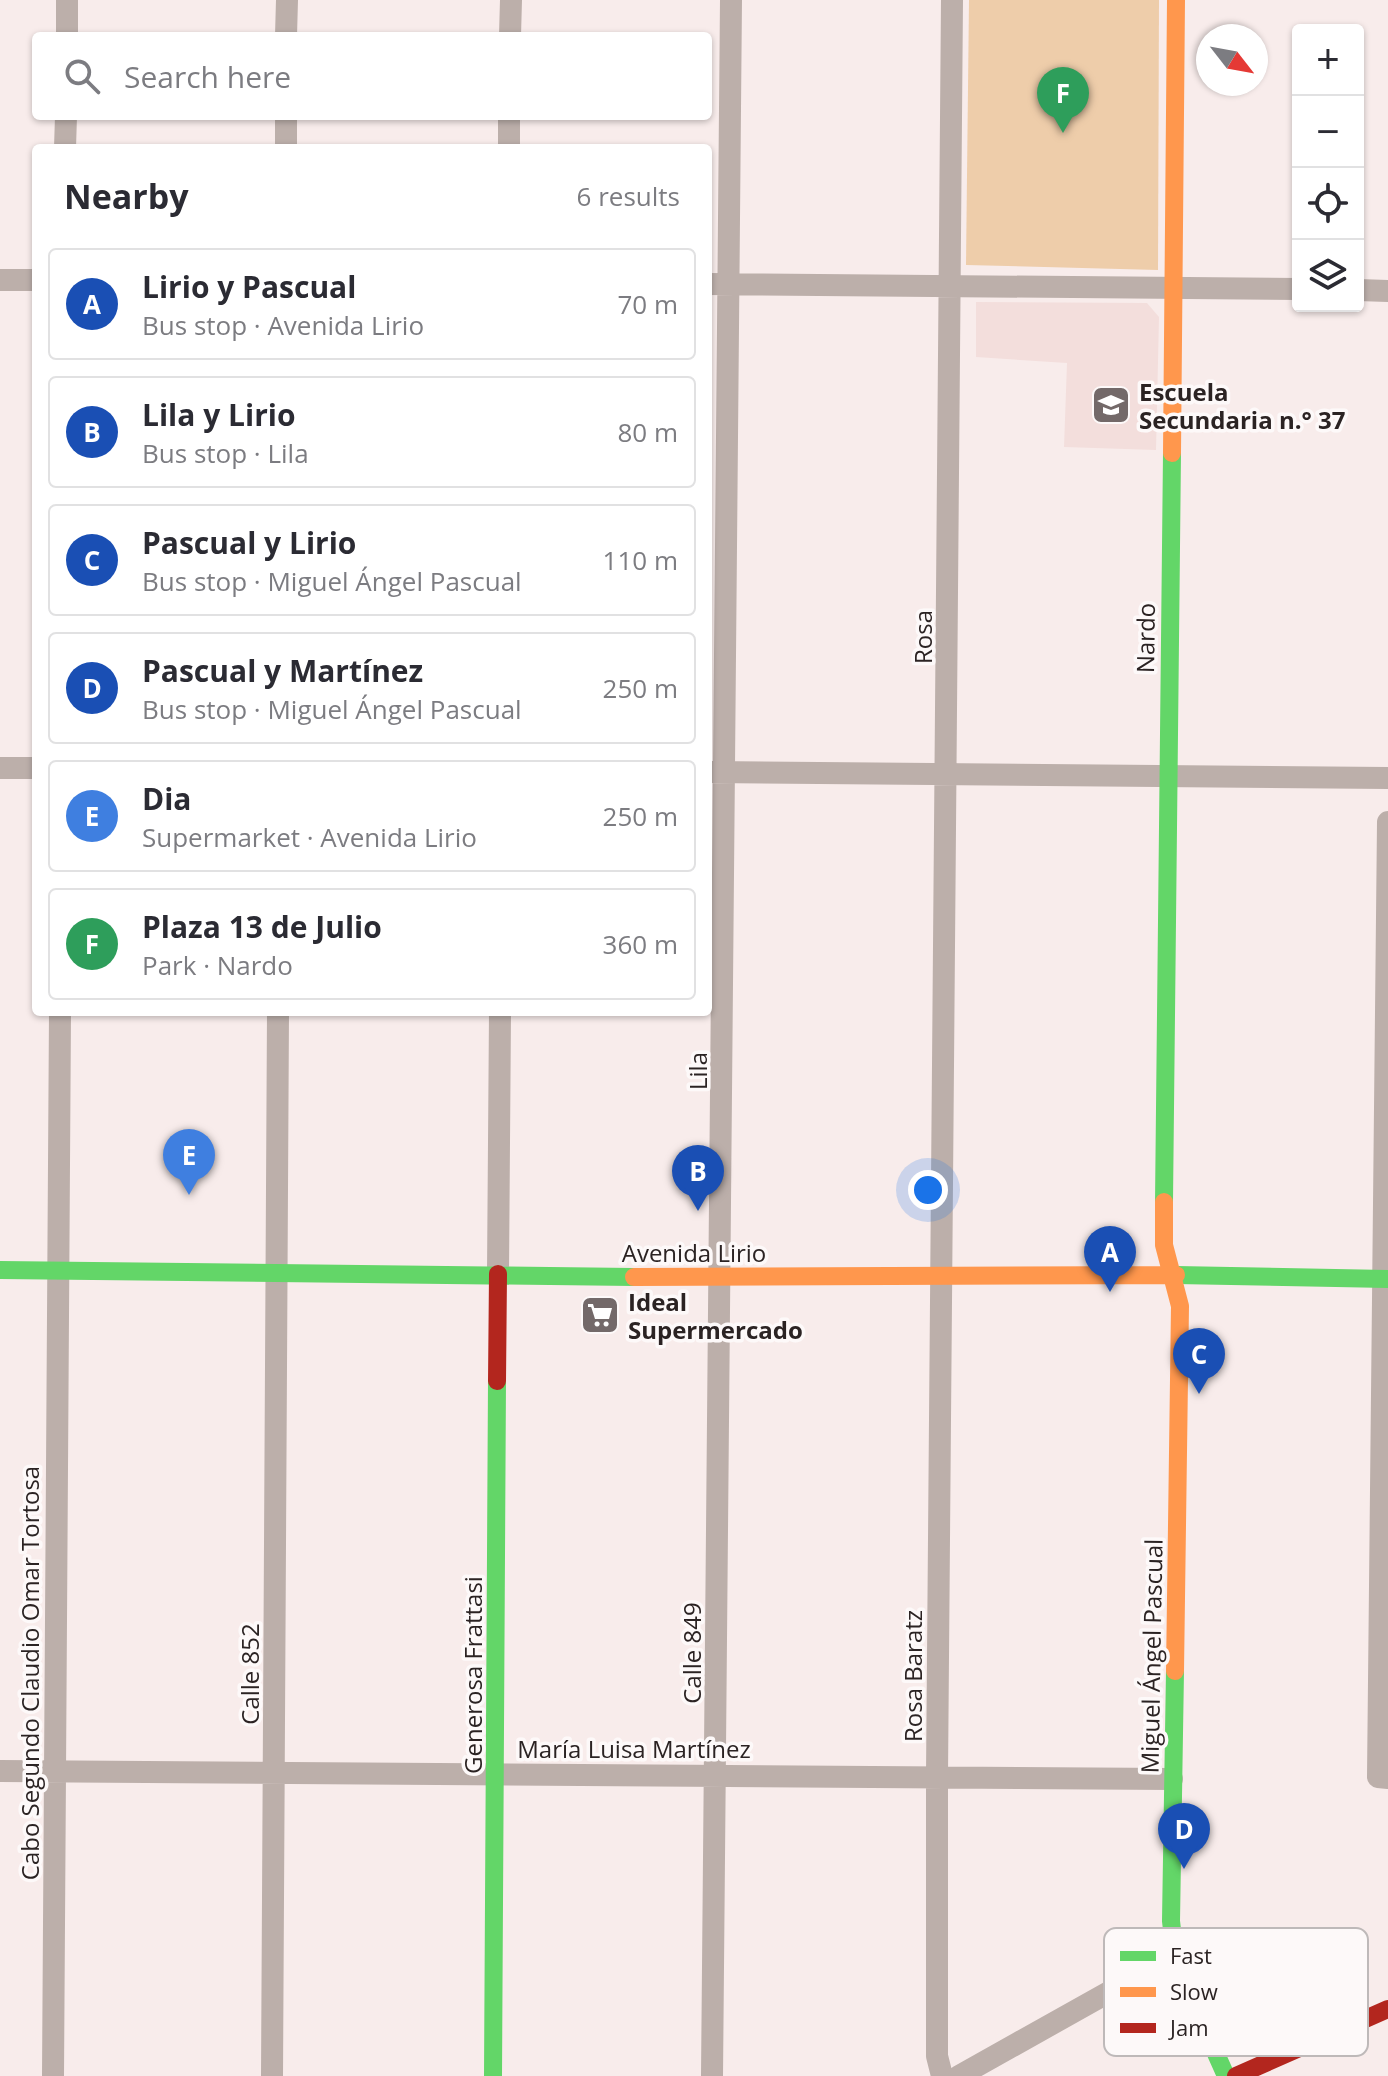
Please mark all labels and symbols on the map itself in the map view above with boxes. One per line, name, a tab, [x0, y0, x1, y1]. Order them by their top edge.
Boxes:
north arrow	[1196, 24, 1268, 96]
pin: F	[1037, 67, 1089, 133]
place label: Escuela Secundaria n.° 37	[1139, 375, 1346, 436]
school or university icon: Escuela Secundaria n.° 37	[1090, 384, 1132, 426]
street label: Nardo	[1128, 603, 1162, 673]
street label: Rosa	[906, 610, 939, 664]
street label: Lila	[681, 1052, 714, 1090]
pin: E	[163, 1129, 215, 1195]
pin: B	[672, 1145, 724, 1211]
your location	[908, 1170, 948, 1210]
pin: A	[1084, 1226, 1136, 1292]
street label: Avenida Lirio	[622, 1236, 766, 1269]
place label: Ideal Supermercado	[628, 1285, 803, 1346]
supermarket icon: Ideal Supermercado	[579, 1294, 621, 1336]
pin: C	[1173, 1328, 1225, 1394]
street label: Cabo Segundo Claudio Omar Tortosa	[13, 1466, 46, 1880]
street label: Miguel Ángel Pascual	[1132, 1538, 1170, 1774]
street label: Generosa Frattasi	[456, 1576, 489, 1774]
street label: Calle 849	[675, 1602, 708, 1704]
street label: Rosa Baratz	[896, 1610, 929, 1742]
street label: Calle 852	[233, 1623, 266, 1725]
street label: María Luisa Martínez	[517, 1732, 751, 1765]
pin: D	[1158, 1803, 1210, 1869]
legend	[1104, 1928, 1368, 2056]
text: Fast	[1170, 1940, 1212, 1970]
text: Slow	[1170, 1976, 1218, 2006]
text: Jam	[1168, 2012, 1209, 2042]

